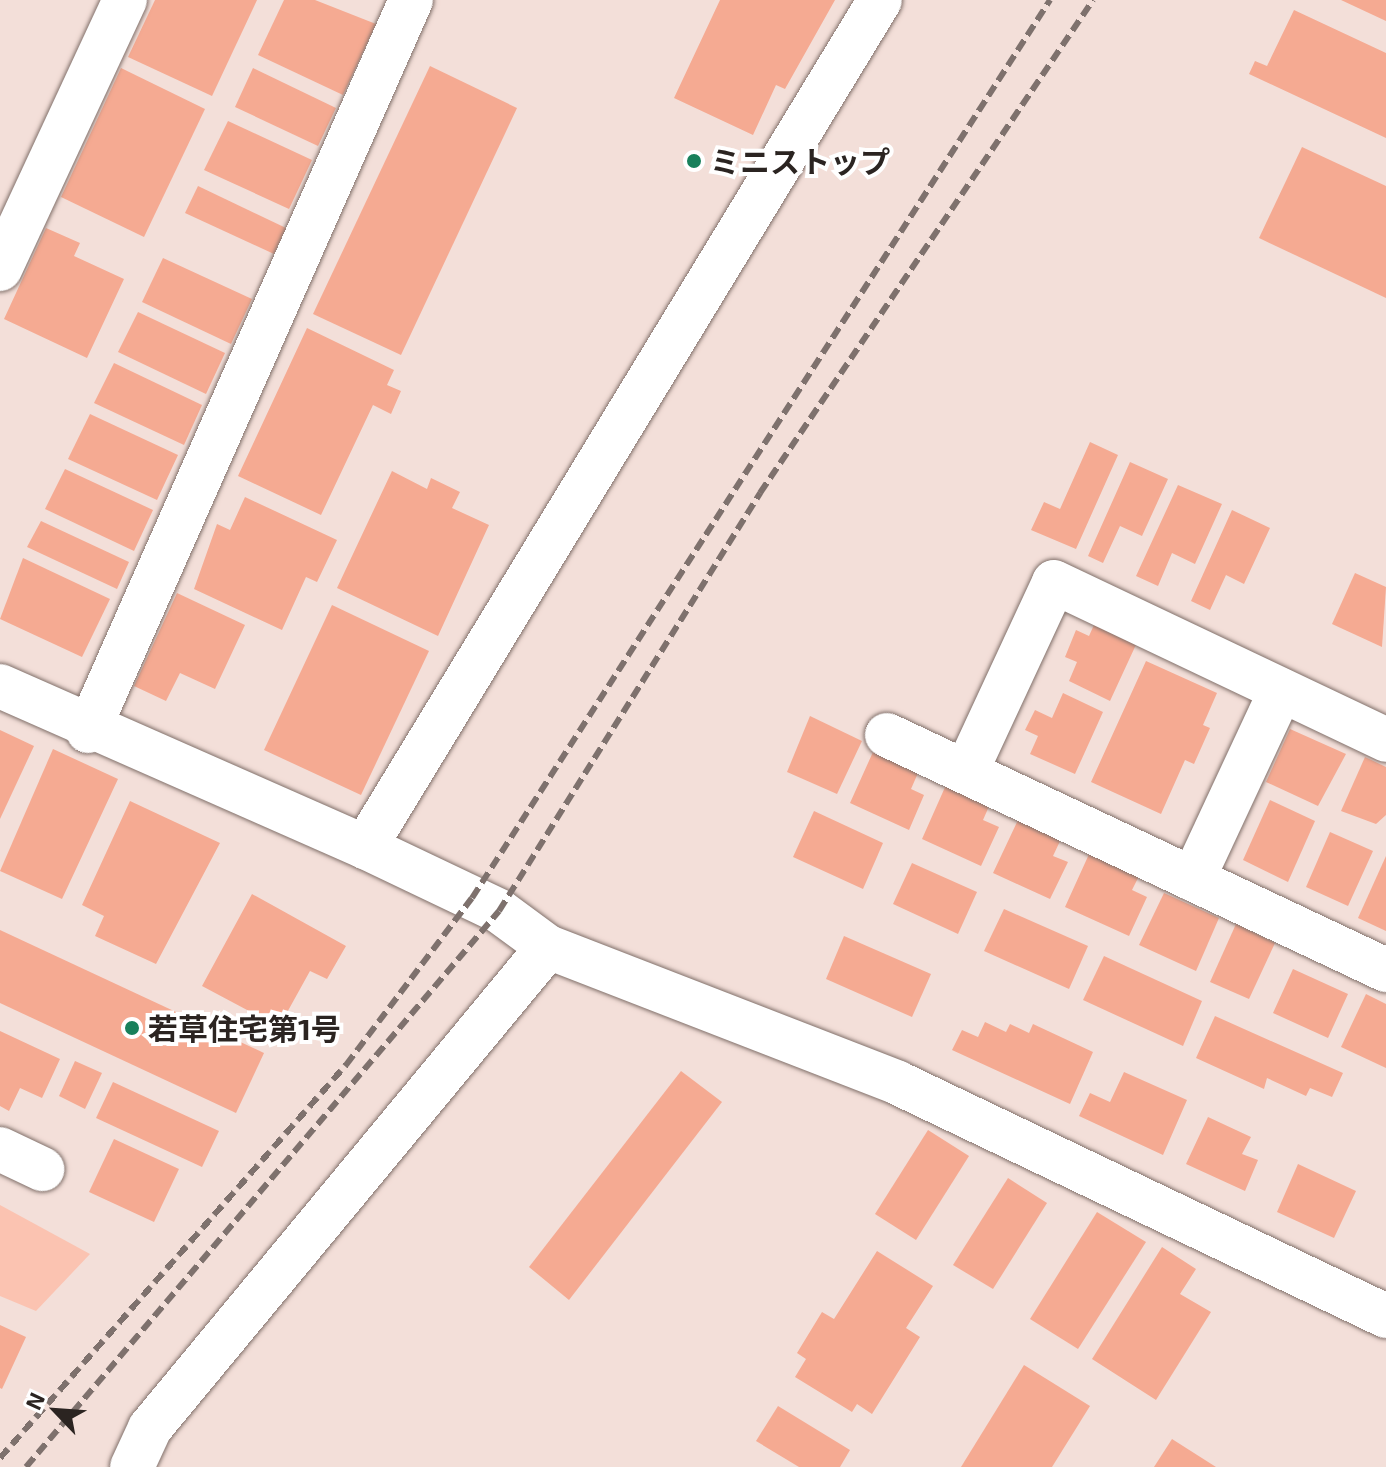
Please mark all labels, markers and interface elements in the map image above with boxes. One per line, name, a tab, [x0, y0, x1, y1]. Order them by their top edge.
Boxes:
place label: ミニストップ	[710, 143, 890, 179]
marker: ミニストップ	[685, 152, 703, 170]
place label: 若草住宅第1号	[148, 1010, 341, 1046]
marker: 若草住宅第1号	[123, 1019, 141, 1037]
north arrow	[16, 1371, 96, 1451]
text: N	[19, 1388, 49, 1414]

